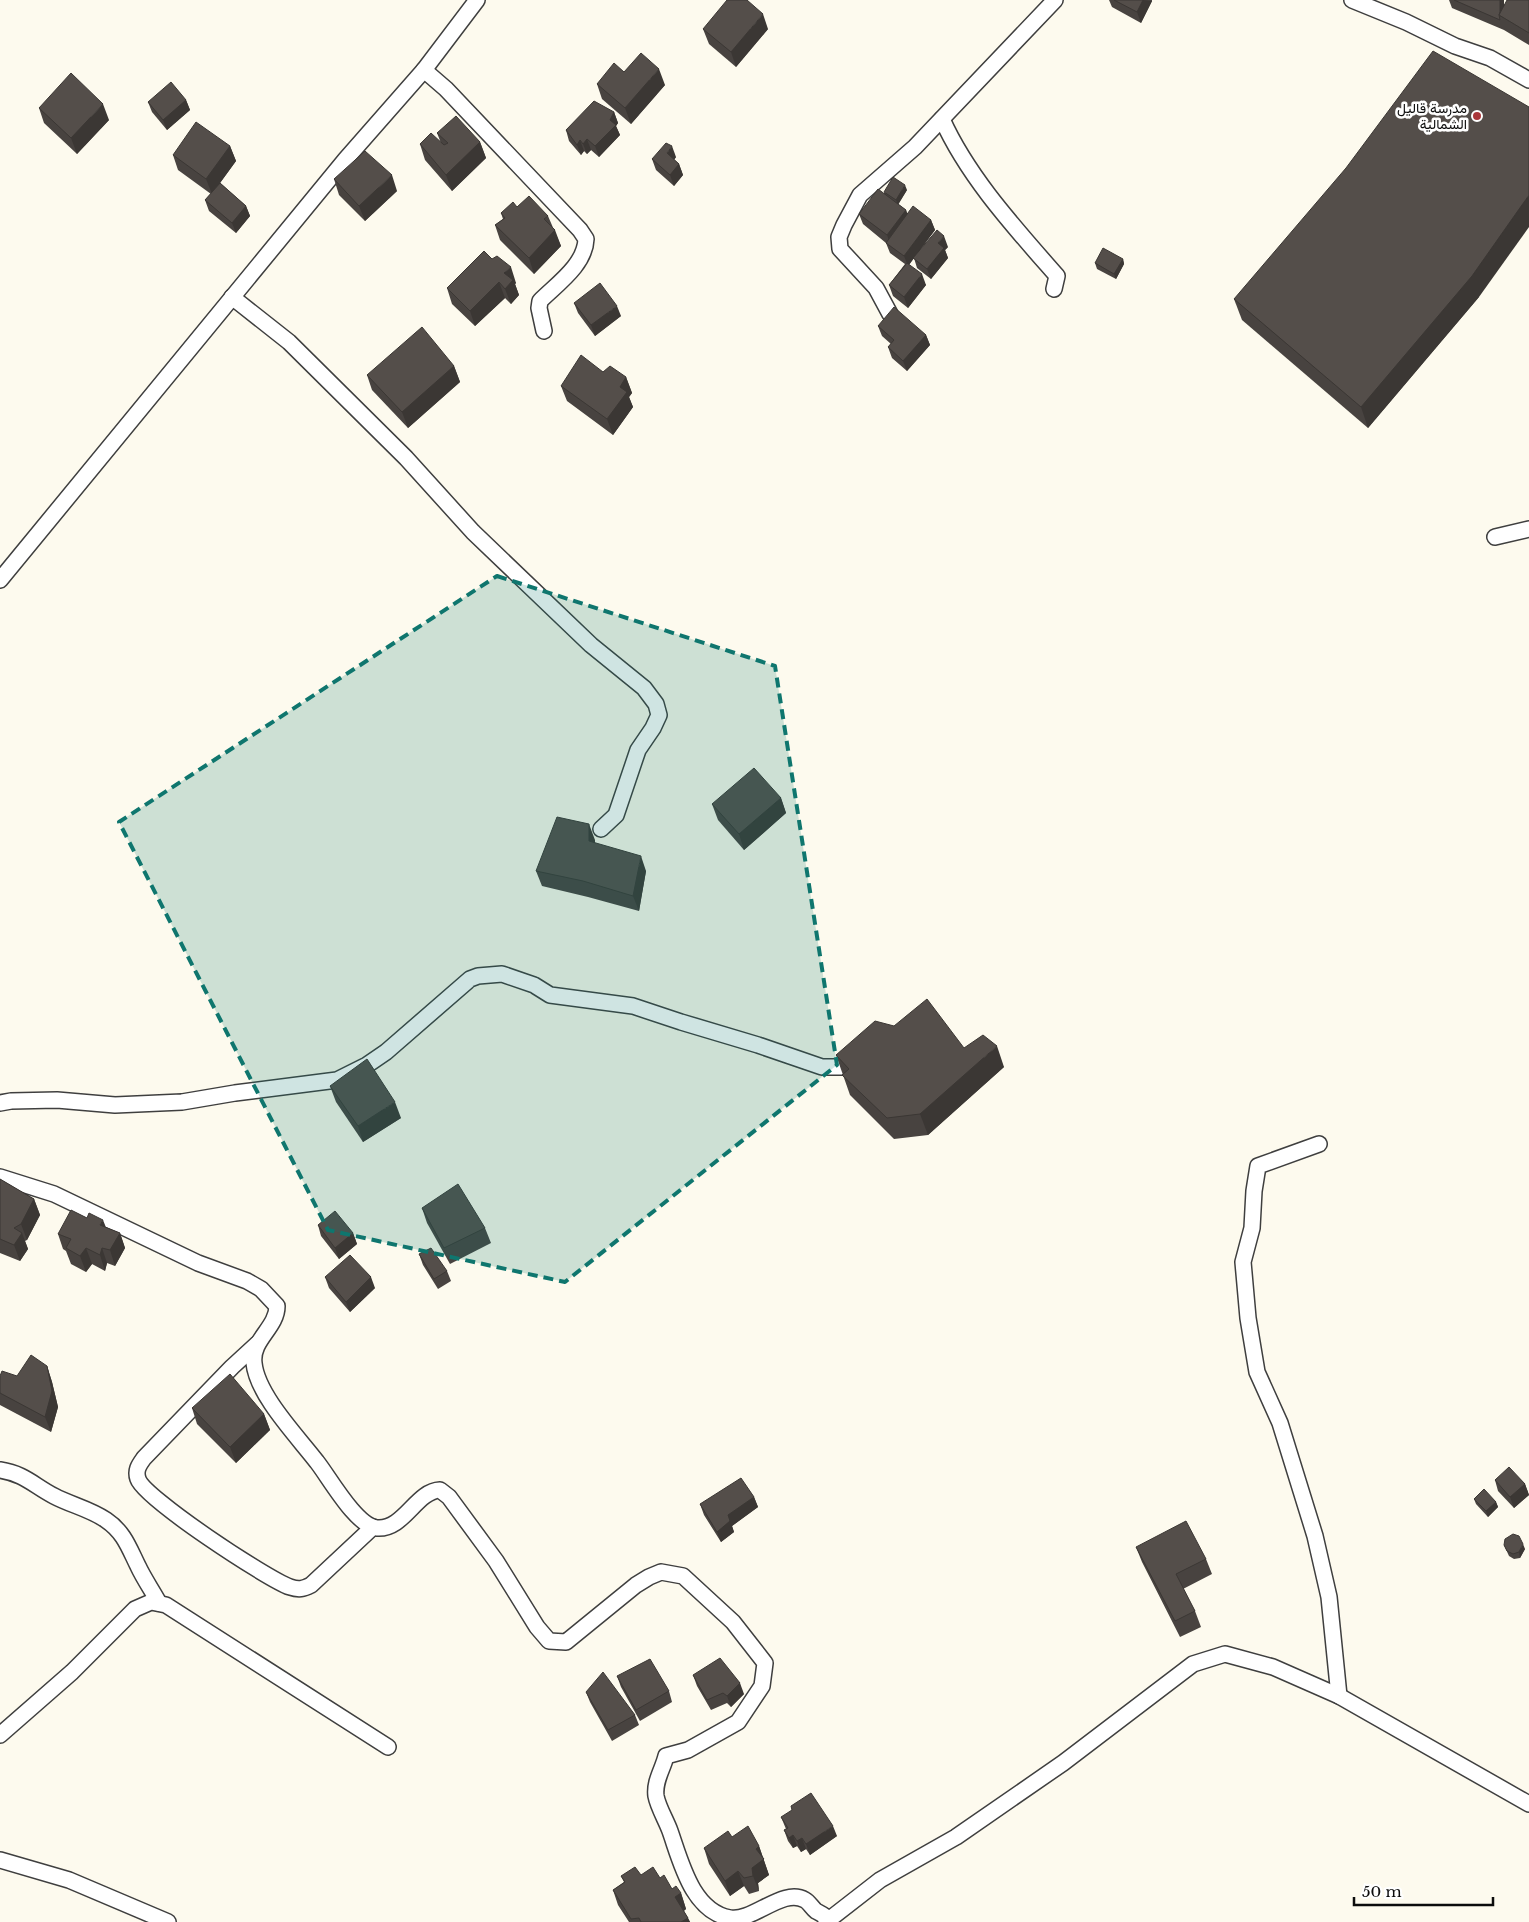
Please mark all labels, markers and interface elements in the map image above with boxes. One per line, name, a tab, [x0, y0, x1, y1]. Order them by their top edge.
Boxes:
place label: مدرسة قاليل الشمالية	[1397, 99, 1467, 133]
marker: مدرسة قاليل الشمالية	[1471, 110, 1483, 122]
scale bar	[1354, 1874, 1493, 1906]
text: 50 m	[1362, 1882, 1402, 1901]

